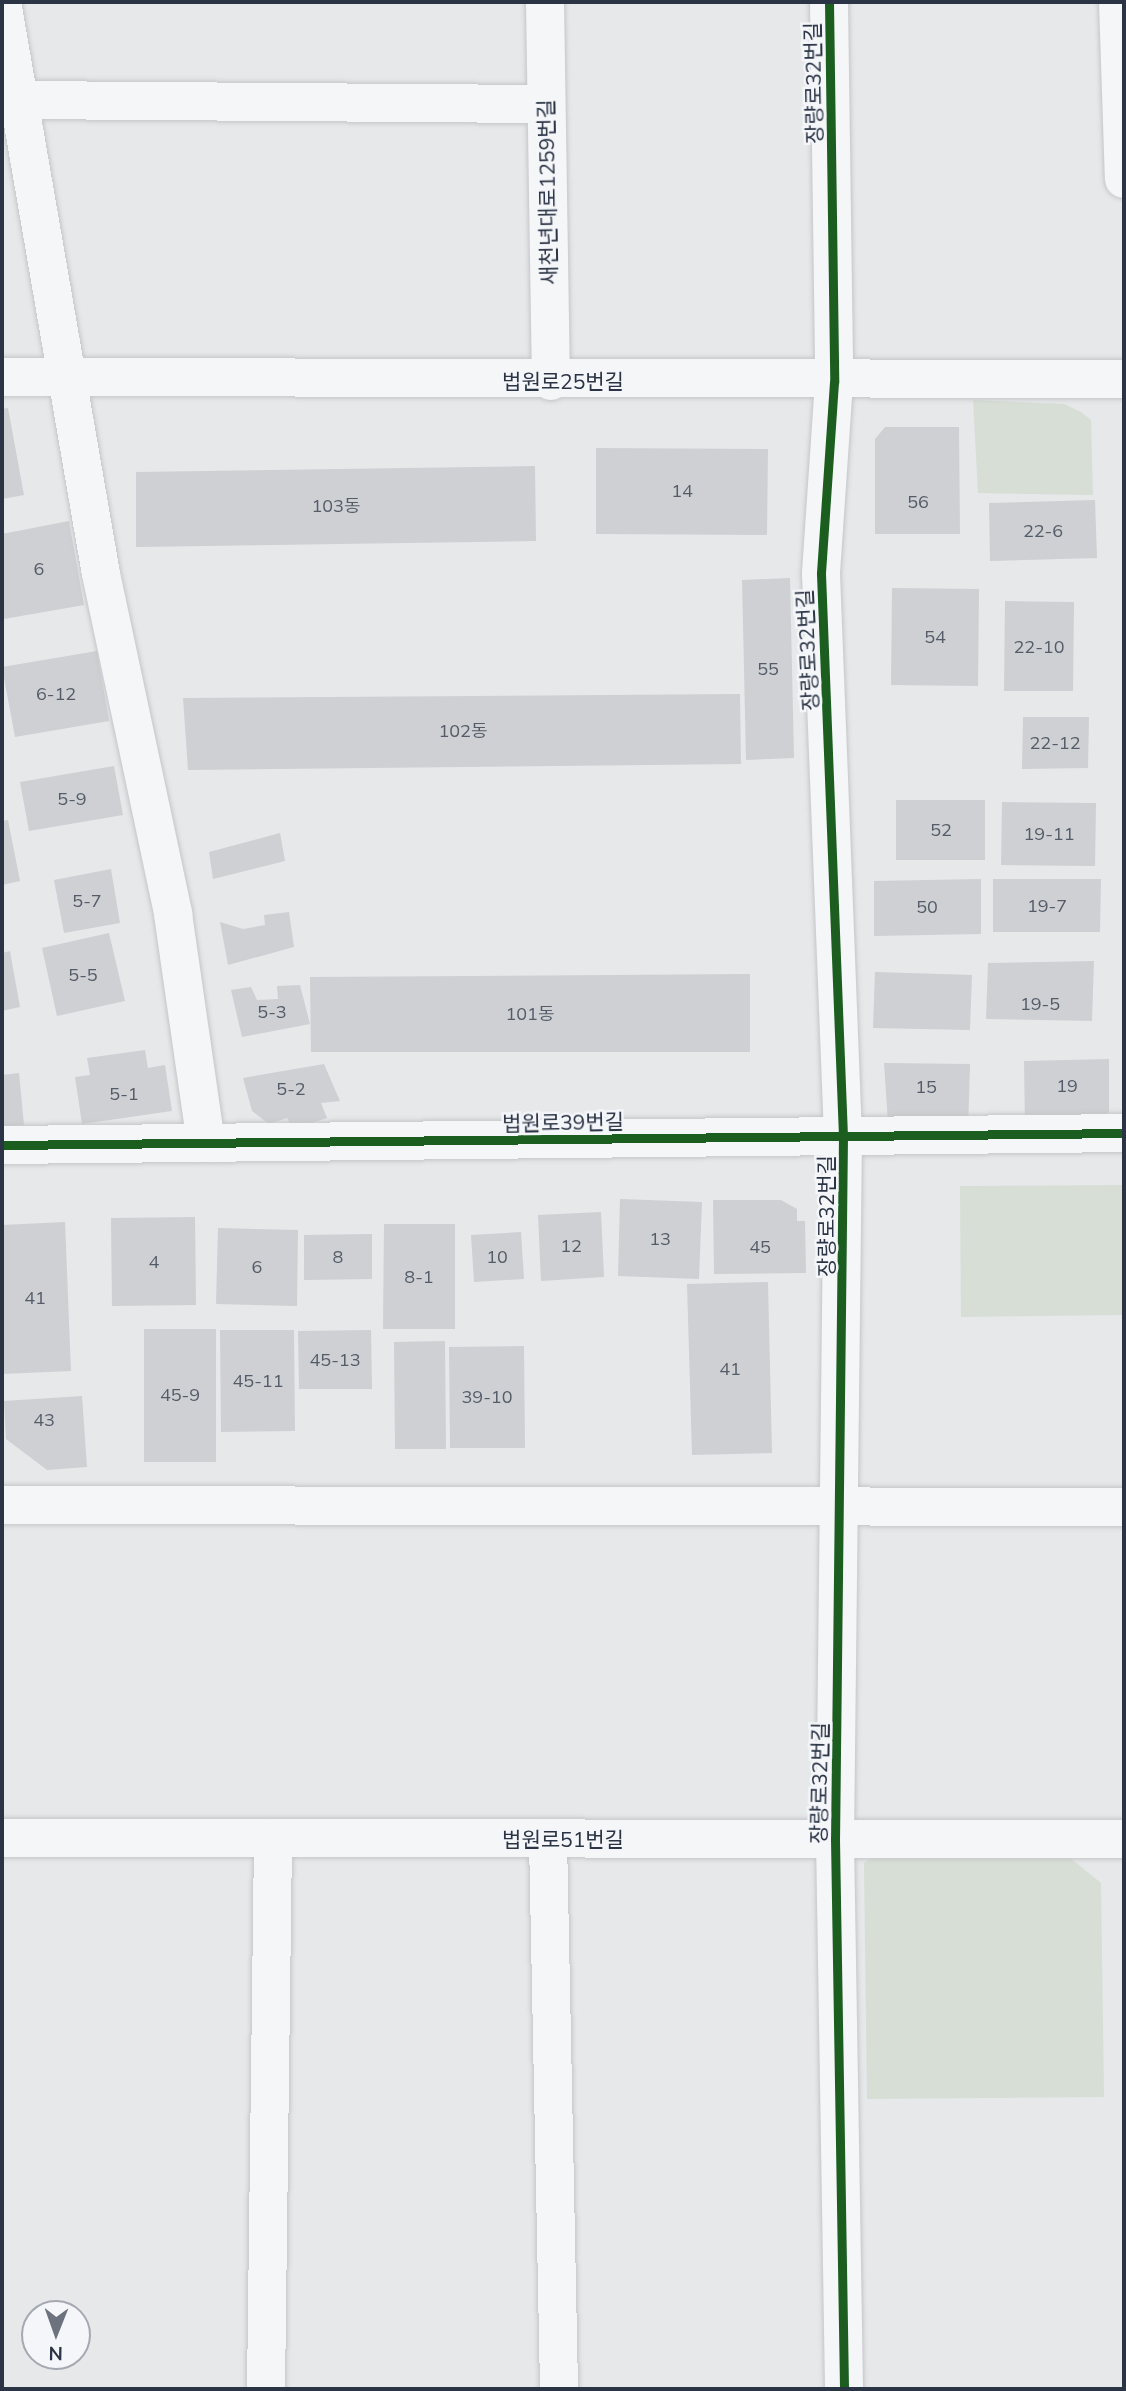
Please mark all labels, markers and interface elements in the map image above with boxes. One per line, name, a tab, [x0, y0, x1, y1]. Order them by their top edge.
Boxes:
street label: 장량로32번길	[799, 22, 827, 144]
street label: 새천년대로1259번길	[533, 99, 561, 285]
street label: 법원로25번길	[502, 368, 624, 394]
house number: 14	[671, 480, 693, 502]
house number: 56	[907, 491, 929, 513]
house number: 103동	[312, 495, 360, 517]
house number: 22-6	[1023, 520, 1063, 542]
house number: 6	[34, 558, 44, 580]
street label: 장량로32번길	[791, 589, 823, 711]
house number: 54	[924, 626, 946, 648]
house number: 22-10	[1014, 636, 1064, 658]
house number: 55	[757, 658, 779, 680]
house number: 6-12	[36, 683, 76, 705]
house number: 102동	[439, 720, 487, 742]
house number: 22-12	[1030, 732, 1080, 754]
house number: 5-9	[57, 788, 87, 810]
house number: 52	[930, 819, 952, 841]
house number: 19-11	[1024, 823, 1074, 845]
house number: 5-7	[72, 890, 102, 912]
house number: 19-7	[1027, 895, 1067, 917]
house number: 50	[916, 896, 938, 918]
house number: 5-5	[68, 964, 98, 986]
house number: 19-5	[1020, 993, 1060, 1015]
house number: 5-3	[257, 1001, 287, 1023]
house number: 101동	[506, 1003, 554, 1025]
house number: 19	[1056, 1075, 1078, 1097]
house number: 15	[915, 1076, 937, 1098]
house number: 5-2	[276, 1078, 306, 1100]
house number: 5-1	[109, 1083, 139, 1105]
street label: 법원로39번길	[502, 1108, 624, 1136]
street label: 장량로32번길	[813, 1155, 839, 1277]
house number: 13	[649, 1228, 671, 1250]
house number: 12	[560, 1235, 582, 1257]
house number: 45	[749, 1236, 771, 1258]
house number: 8	[333, 1246, 343, 1268]
house number: 10	[486, 1246, 508, 1268]
house number: 4	[149, 1251, 159, 1273]
house number: 6	[252, 1256, 262, 1278]
house number: 8-1	[404, 1266, 434, 1288]
house number: 41	[24, 1287, 46, 1309]
house number: 45-13	[310, 1349, 360, 1371]
house number: 41	[719, 1358, 741, 1380]
house number: 45-11	[233, 1370, 283, 1392]
house number: 45-9	[160, 1384, 200, 1406]
house number: 39-10	[462, 1386, 512, 1408]
house number: 43	[33, 1409, 55, 1431]
street label: 장량로32번길	[805, 1722, 833, 1844]
street label: 법원로51번길	[502, 1826, 624, 1852]
north arrow	[21, 2300, 91, 2370]
text: N	[48, 2342, 63, 2366]

